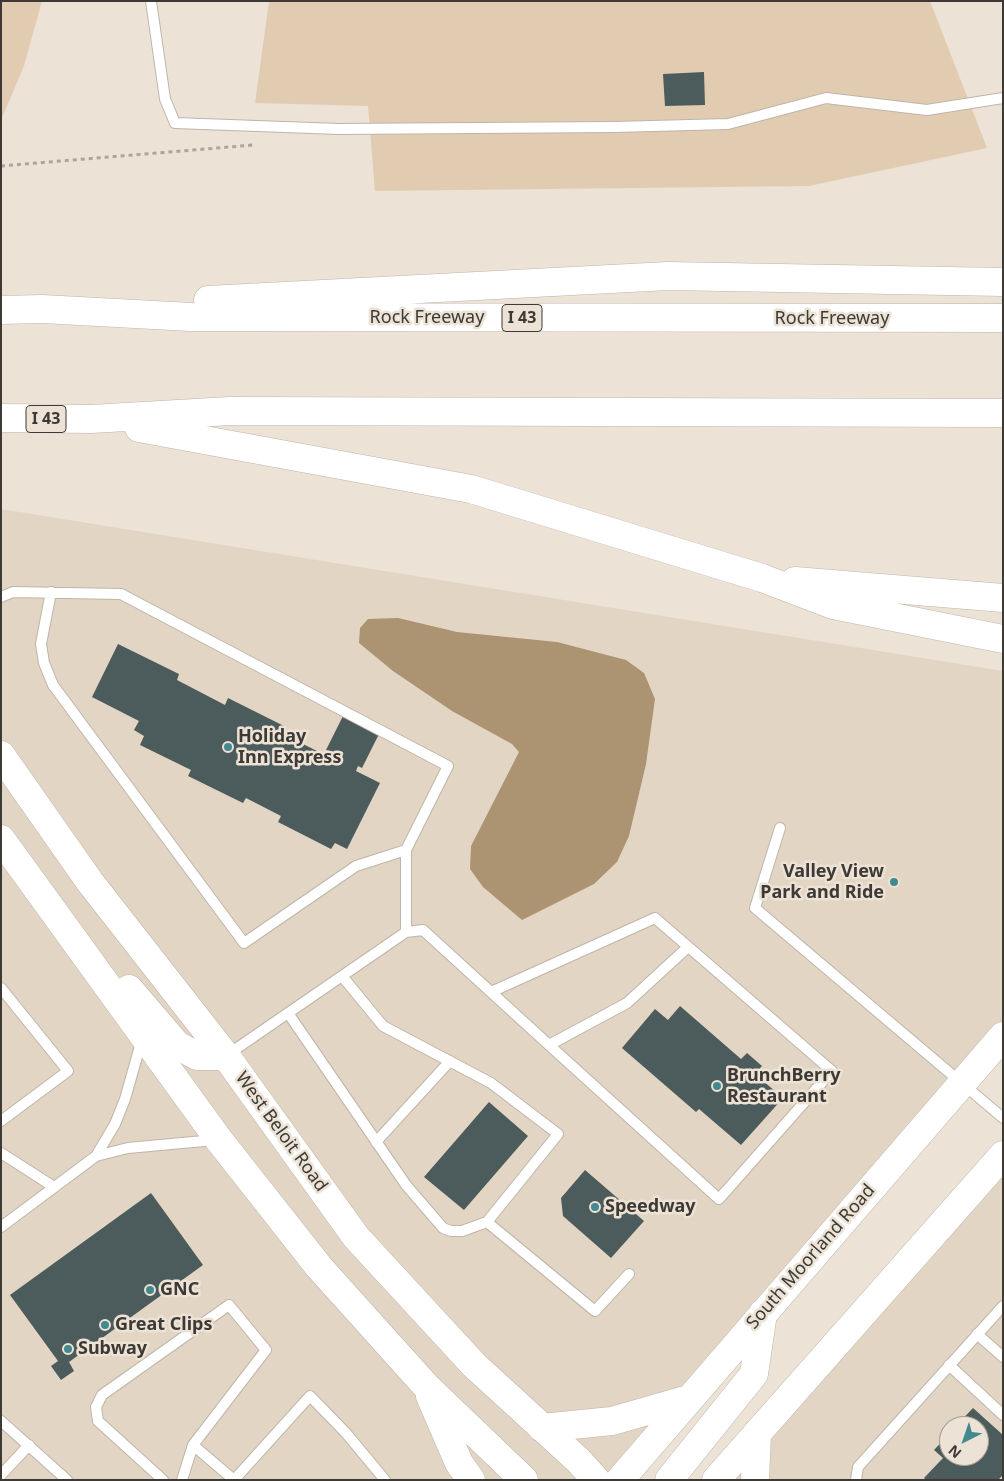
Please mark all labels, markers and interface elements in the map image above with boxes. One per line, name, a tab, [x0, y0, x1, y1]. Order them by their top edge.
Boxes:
road number: I 43	[502, 304, 542, 332]
street label: Rock Freeway	[370, 307, 484, 329]
street label: Rock Freeway	[775, 308, 889, 330]
road number: I 43	[26, 406, 66, 432]
place label: Holiday Inn Express	[238, 726, 341, 769]
marker: Holiday Inn Express	[222, 741, 234, 753]
place label: Valley View Park and Ride	[760, 861, 884, 904]
marker: Valley View Park and Ride	[888, 876, 900, 888]
place label: BrunchBerry Restaurant	[727, 1065, 840, 1108]
street label: West Beloit Road	[230, 1068, 332, 1196]
marker: BrunchBerry Restaurant	[711, 1080, 723, 1092]
street label: South Moorland Road	[742, 1180, 880, 1334]
place label: Speedway	[605, 1196, 696, 1218]
marker: Speedway	[589, 1201, 601, 1213]
place label: GNC	[160, 1279, 199, 1301]
marker: GNC	[144, 1284, 156, 1296]
place label: Great Clips	[115, 1314, 212, 1336]
marker: Great Clips	[99, 1319, 111, 1331]
place label: Subway	[78, 1338, 147, 1360]
marker: Subway	[62, 1343, 74, 1355]
north arrow	[939, 1416, 989, 1466]
text: N	[944, 1441, 965, 1463]

